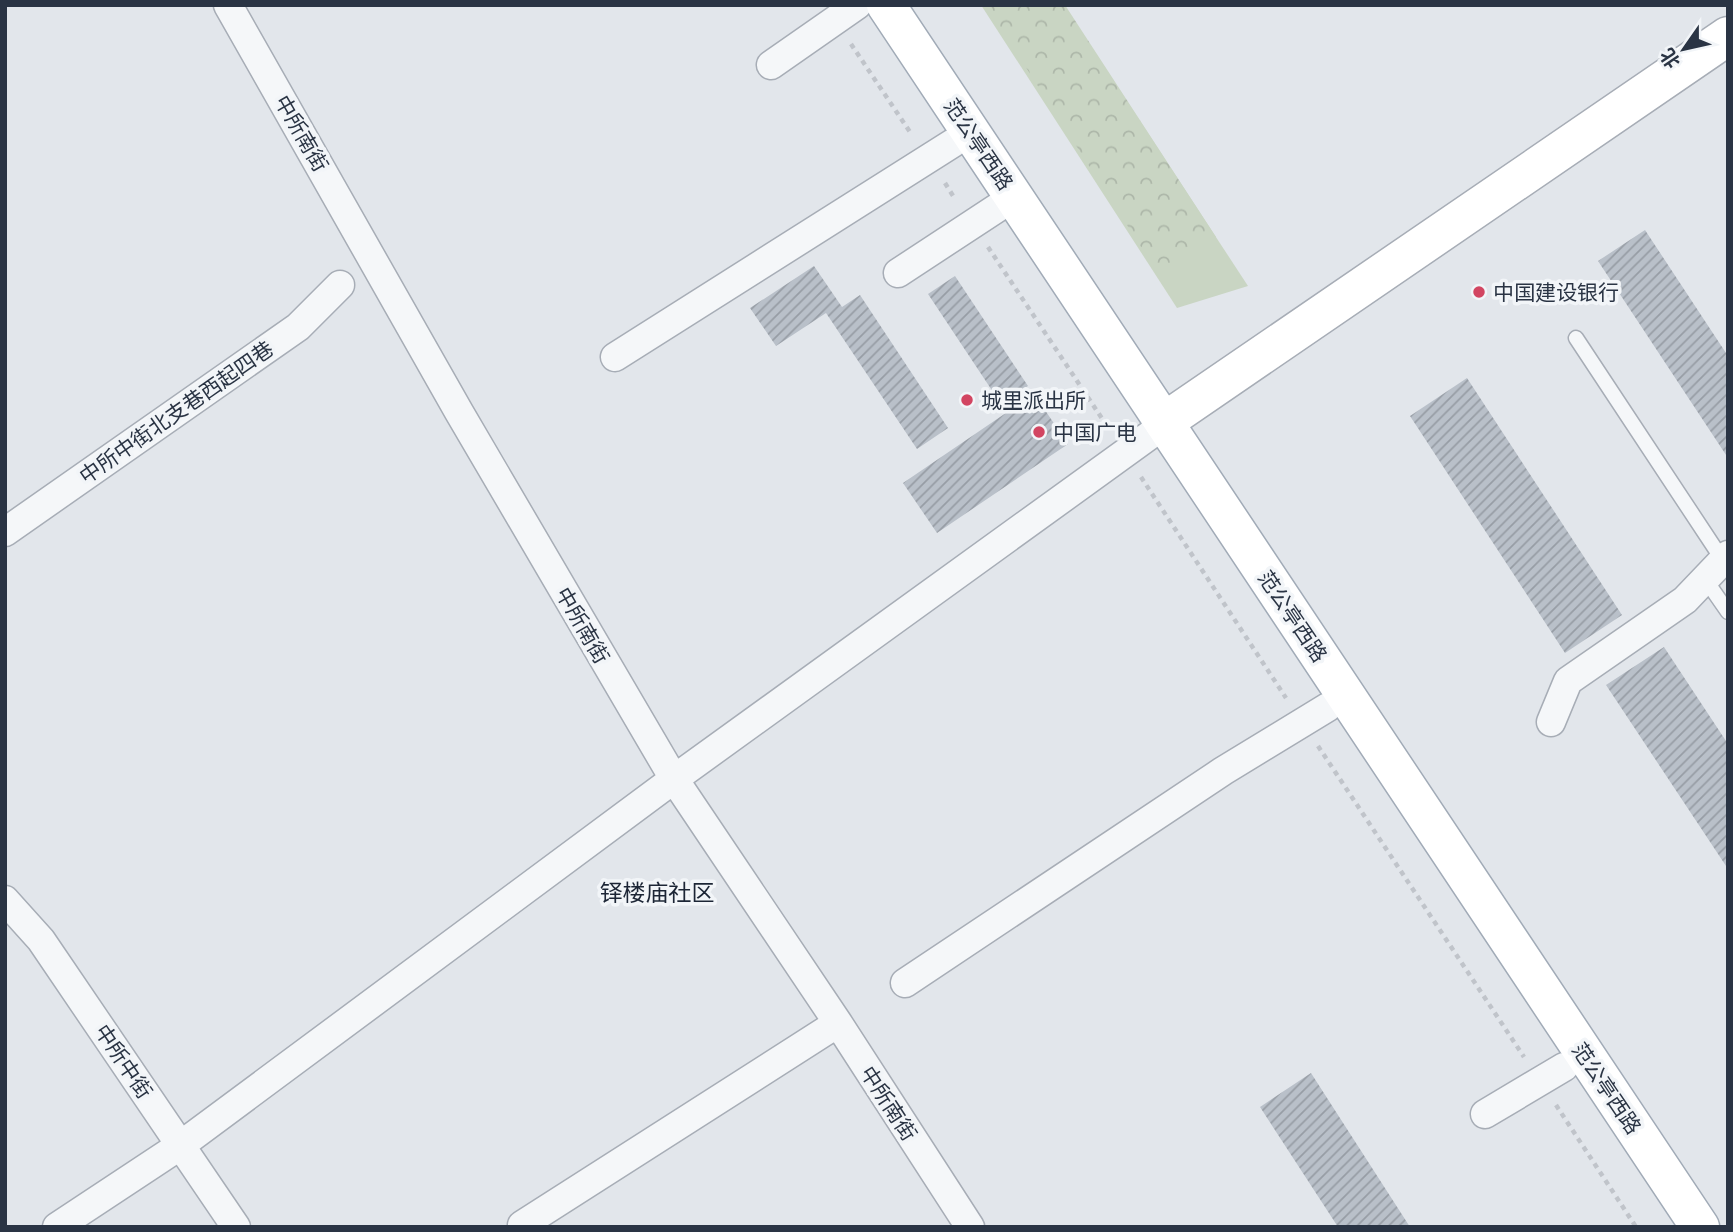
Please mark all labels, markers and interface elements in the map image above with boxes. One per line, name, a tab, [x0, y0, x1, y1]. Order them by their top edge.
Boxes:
north arrow	[1649, 14, 1719, 84]
text: 北	[1654, 43, 1686, 74]
street label: 中所南街	[269, 90, 335, 176]
street label: 范公亭西路	[938, 93, 1020, 195]
place label: 中国建设银行	[1493, 278, 1619, 306]
marker: 中国建设银行	[1471, 284, 1487, 300]
street label: 中所中街北支巷西起四巷	[73, 334, 279, 490]
place label: 城里派出所	[981, 386, 1086, 414]
marker: 城里派出所	[959, 392, 975, 408]
place label: 中国广电	[1053, 418, 1137, 446]
marker: 中国广电	[1031, 424, 1047, 440]
street label: 范公亭西路	[1252, 565, 1334, 667]
street label: 中所南街	[550, 582, 616, 668]
district label: 铎楼庙社区	[600, 876, 715, 908]
street label: 中所中街	[89, 1018, 159, 1104]
street label: 范公亭西路	[1566, 1037, 1648, 1139]
street label: 中所南街	[854, 1060, 924, 1146]

